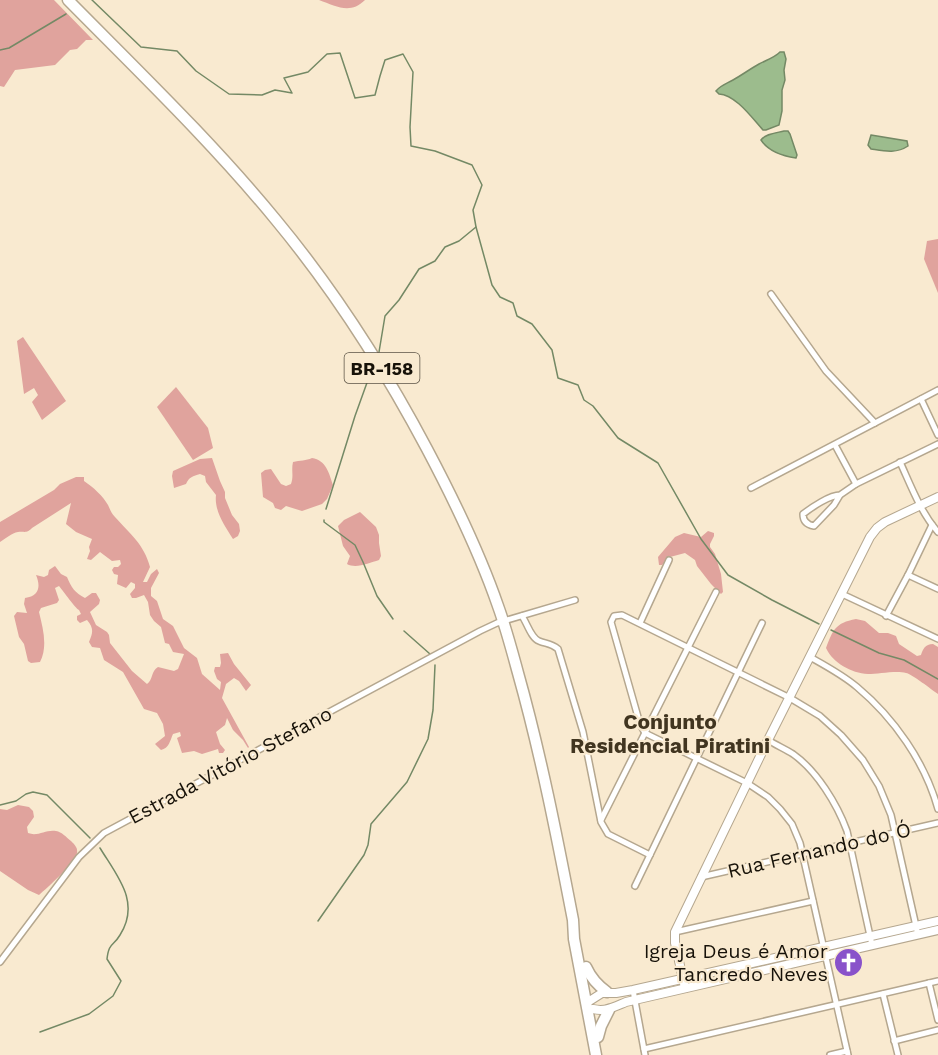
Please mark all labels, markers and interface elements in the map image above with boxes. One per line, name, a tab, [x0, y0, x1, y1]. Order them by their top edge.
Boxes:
road number: BR-158	[344, 353, 419, 383]
street label: Estrada Vitório Stefano	[124, 701, 336, 829]
district label: Conjunto Residencial Piratini	[570, 709, 770, 758]
street label: Rua Fernando do Ó	[725, 817, 913, 883]
place label: Igreja Deus é Amor Tancredo Neves	[644, 939, 828, 986]
church icon: Igreja Deus é Amor Tancredo Neves	[833, 946, 865, 978]

